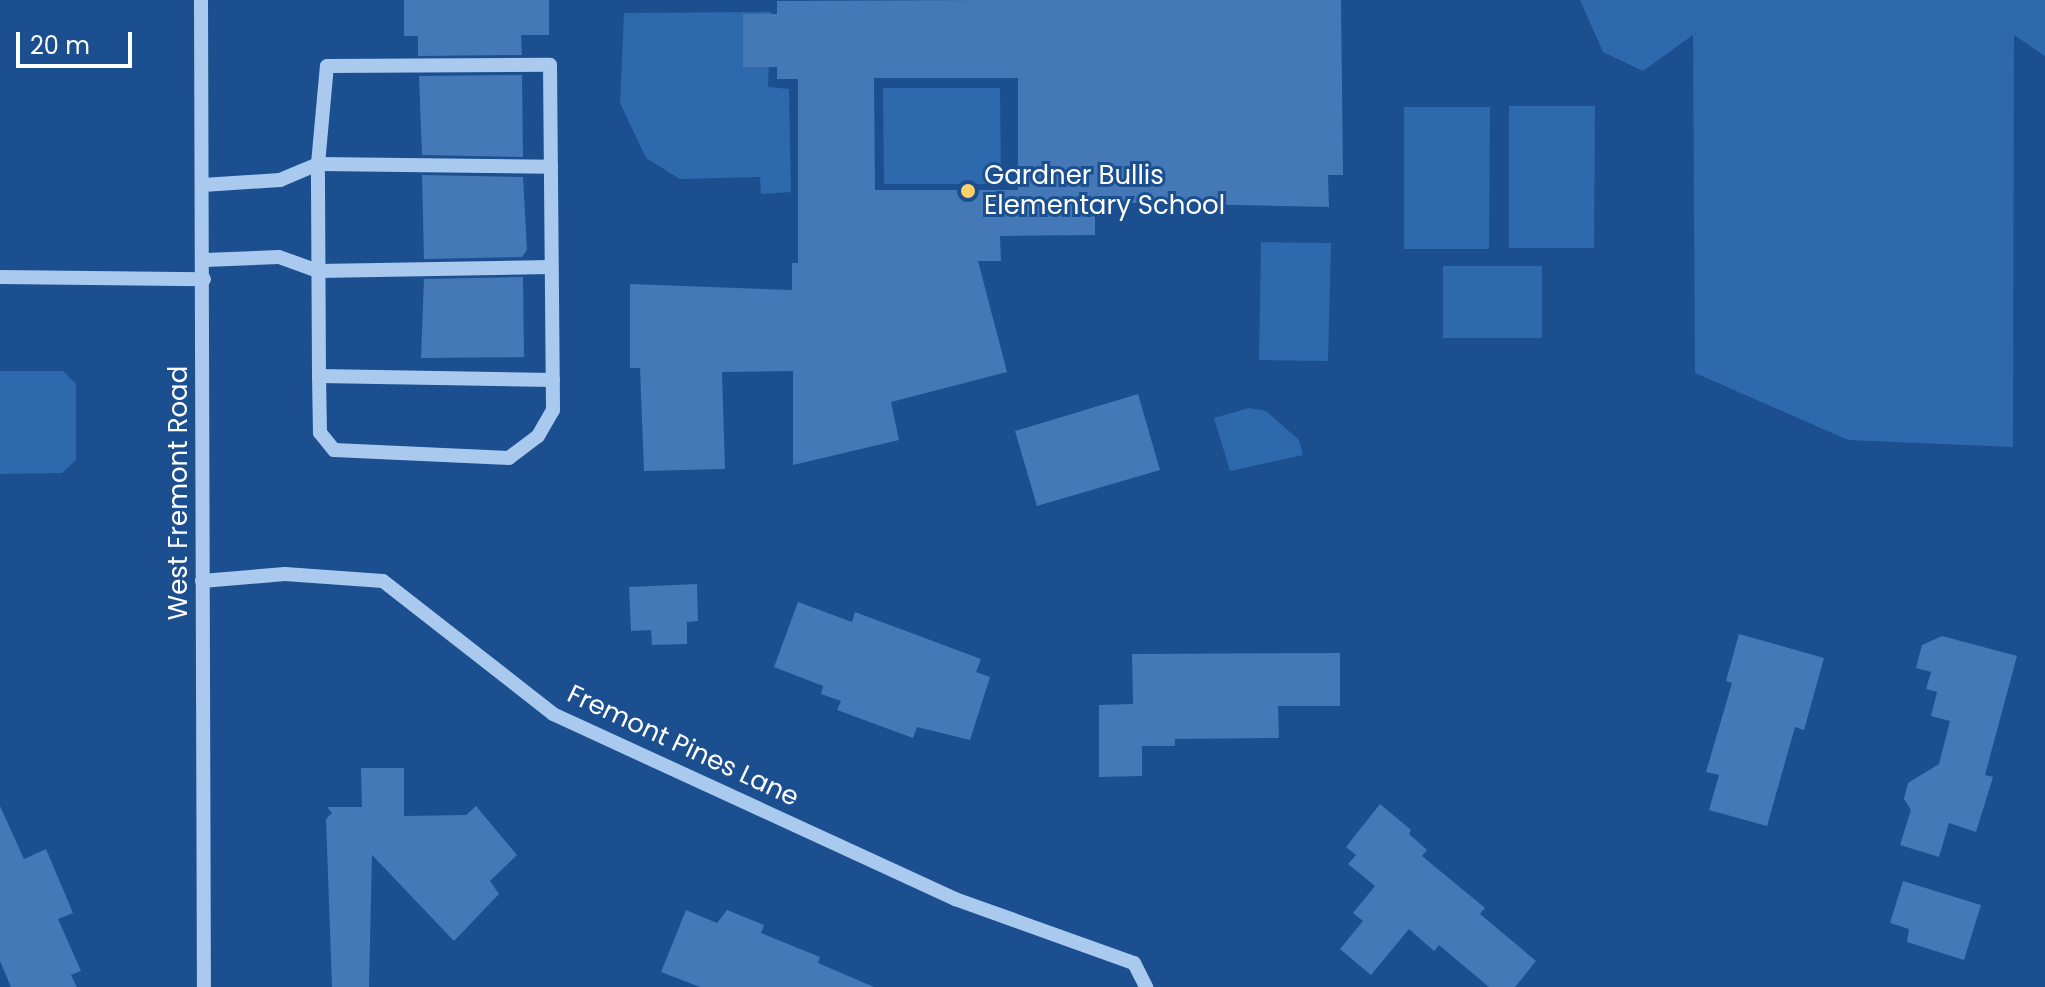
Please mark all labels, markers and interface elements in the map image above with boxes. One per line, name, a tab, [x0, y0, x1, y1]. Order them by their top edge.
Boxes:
scale bar	[20, 16, 136, 66]
text: 20 m	[30, 29, 90, 62]
place label: Gardner Bullis Elementary School	[984, 160, 1225, 222]
marker: Gardner Bullis Elementary School	[959, 182, 977, 200]
street label: West Fremont Road	[163, 366, 195, 620]
street label: Fremont Pines Lane	[562, 679, 804, 813]

